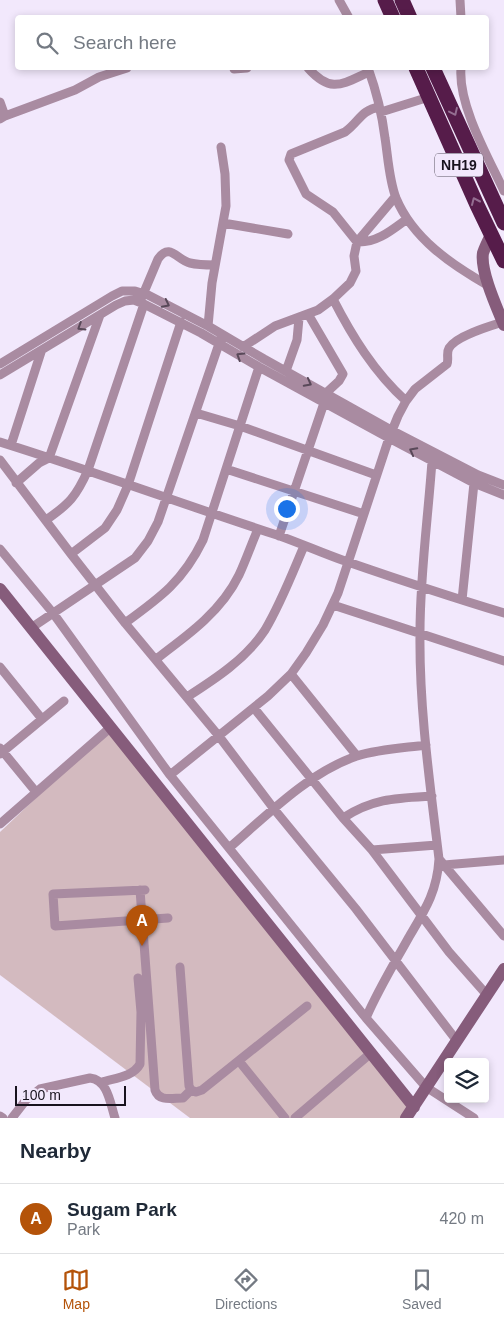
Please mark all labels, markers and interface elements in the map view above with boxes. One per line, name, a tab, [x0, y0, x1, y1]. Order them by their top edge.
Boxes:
search box	[15, 15, 489, 70]
icon: search	[33, 29, 61, 57]
text: Search here	[73, 32, 177, 53]
one-way arrow	[447, 107, 458, 116]
road number: NH19	[435, 154, 483, 176]
one-way arrow	[471, 197, 482, 206]
one-way arrow	[160, 298, 169, 308]
one-way arrow	[77, 320, 86, 330]
one-way arrow	[236, 352, 245, 362]
one-way arrow	[302, 377, 311, 387]
one-way arrow	[409, 447, 418, 457]
your location	[274, 496, 300, 522]
pin: A	[126, 905, 158, 946]
map controls	[444, 1058, 489, 1103]
button: layers	[444, 1058, 489, 1103]
scale bar	[15, 1083, 126, 1106]
text: 100 m	[22, 1087, 61, 1103]
text: Nearby	[20, 1139, 91, 1162]
text: Sugam Park	[67, 1199, 177, 1220]
text: A	[30, 1210, 42, 1227]
text: 420 m	[440, 1210, 484, 1227]
text: Park	[67, 1221, 100, 1238]
tab: Map	[62, 1266, 90, 1312]
tab: Directions	[215, 1266, 277, 1312]
tab: Saved	[402, 1266, 442, 1312]

